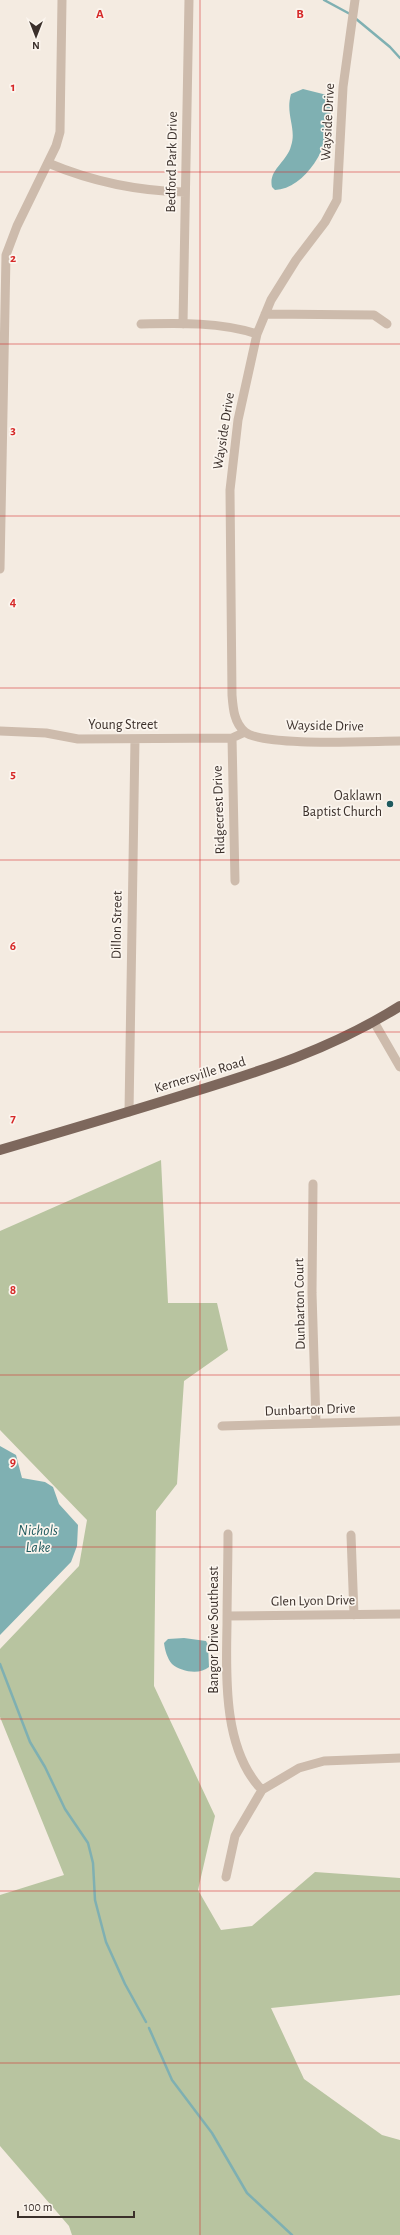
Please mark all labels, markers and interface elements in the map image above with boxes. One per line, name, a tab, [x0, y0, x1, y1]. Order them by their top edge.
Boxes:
text: A	[96, 8, 104, 21]
text: B	[296, 8, 304, 21]
north arrow	[16, 16, 56, 56]
text: N	[32, 40, 40, 51]
text: 1	[11, 81, 15, 94]
street label: Wayside Drive	[319, 83, 337, 161]
street label: Bedford Park Drive	[164, 111, 180, 213]
text: 2	[10, 252, 16, 265]
street label: Wayside Drive	[211, 392, 237, 470]
text: 3	[10, 424, 16, 437]
text: 4	[10, 596, 17, 609]
street label: Young Street	[88, 718, 158, 732]
street label: Wayside Drive	[286, 718, 364, 734]
street label: Ridgecrest Drive	[210, 765, 228, 855]
text: 5	[10, 768, 16, 781]
place label: Oaklawn Baptist Church	[302, 789, 382, 819]
marker: Oaklawn Baptist Church	[385, 799, 395, 809]
street label: Dillon Street	[109, 890, 125, 959]
text: 6	[10, 940, 16, 953]
street label: Kernersville Road	[153, 1054, 247, 1096]
text: 7	[10, 1112, 16, 1125]
street label: Dunbarton Court	[292, 1257, 308, 1350]
text: 8	[10, 1284, 16, 1297]
street label: Dunbarton Drive	[264, 1401, 356, 1419]
text: 9	[10, 1456, 16, 1469]
water label: Nichols Lake	[18, 1523, 58, 1555]
street label: Bangor Drive Southeast	[207, 1566, 221, 1694]
street label: Glen Lyon Drive	[271, 1593, 355, 1609]
scale bar	[18, 2193, 134, 2219]
text: 100 m	[24, 2201, 52, 2213]

